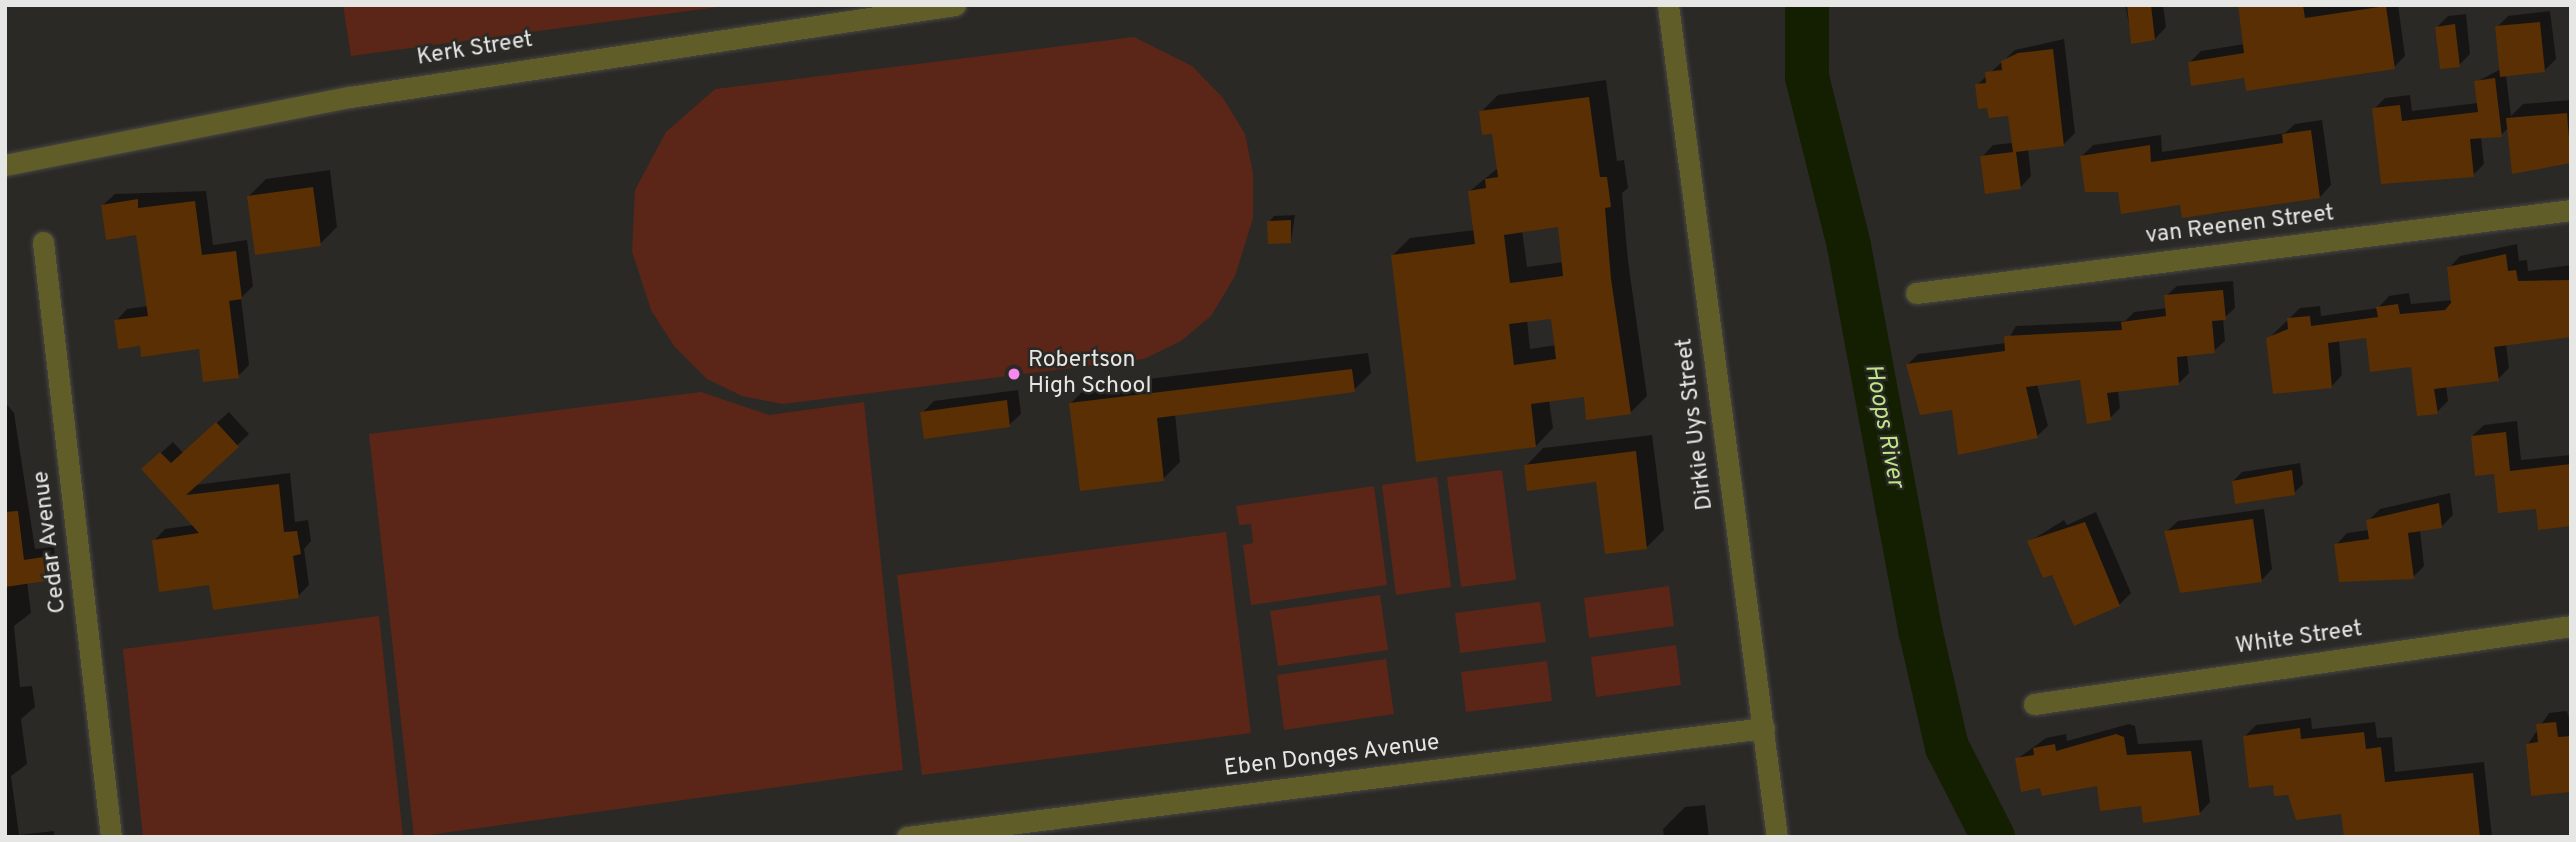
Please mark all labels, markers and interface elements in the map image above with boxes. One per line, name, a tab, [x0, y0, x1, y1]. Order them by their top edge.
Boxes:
street label: Kerk Street	[415, 27, 535, 73]
street label: van Reenen Street	[2144, 201, 2336, 251]
street label: Dirkie Uys Street	[1672, 336, 1720, 512]
place label: Robertson High School	[1028, 347, 1151, 401]
water label: Hoops River	[1857, 362, 1909, 490]
marker: Robertson High School	[1006, 366, 1022, 382]
street label: Cedar Avenue	[29, 469, 73, 615]
street label: White Street	[2234, 616, 2364, 662]
street label: Eben Donges Avenue	[1222, 730, 1442, 784]

